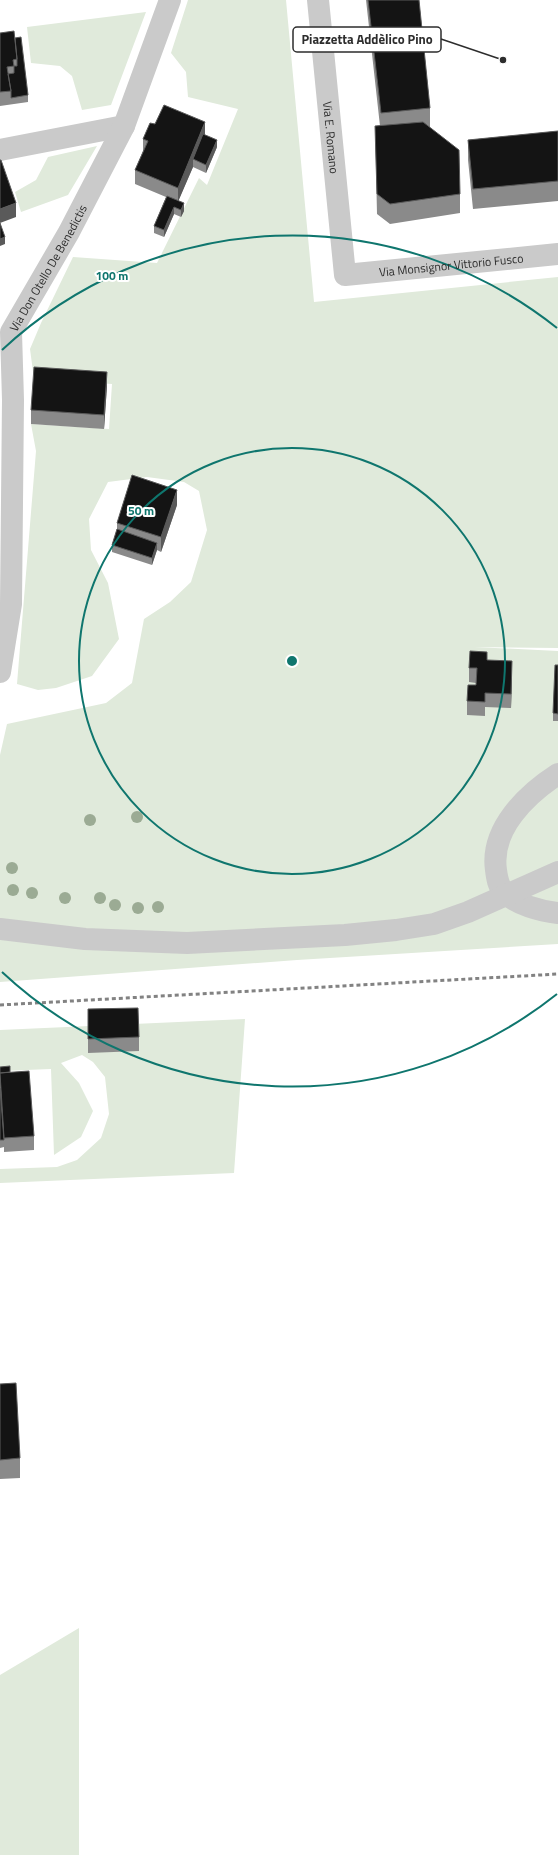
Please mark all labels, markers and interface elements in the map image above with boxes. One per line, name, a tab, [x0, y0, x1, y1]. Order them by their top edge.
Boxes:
callout: Piazzetta Addèlico Pino	[293, 27, 441, 52]
text: Piazzetta Addèlico Pino	[301, 29, 433, 49]
street label: Via E. Romano	[318, 100, 344, 174]
street label: Via Don Otello De Benedictis	[4, 201, 92, 335]
street label: Via Monsignor Vittorio Fusco	[378, 248, 524, 281]
text: 100 m	[96, 266, 128, 285]
text: 50 m	[128, 501, 154, 520]
centre of rings	[285, 654, 299, 668]

